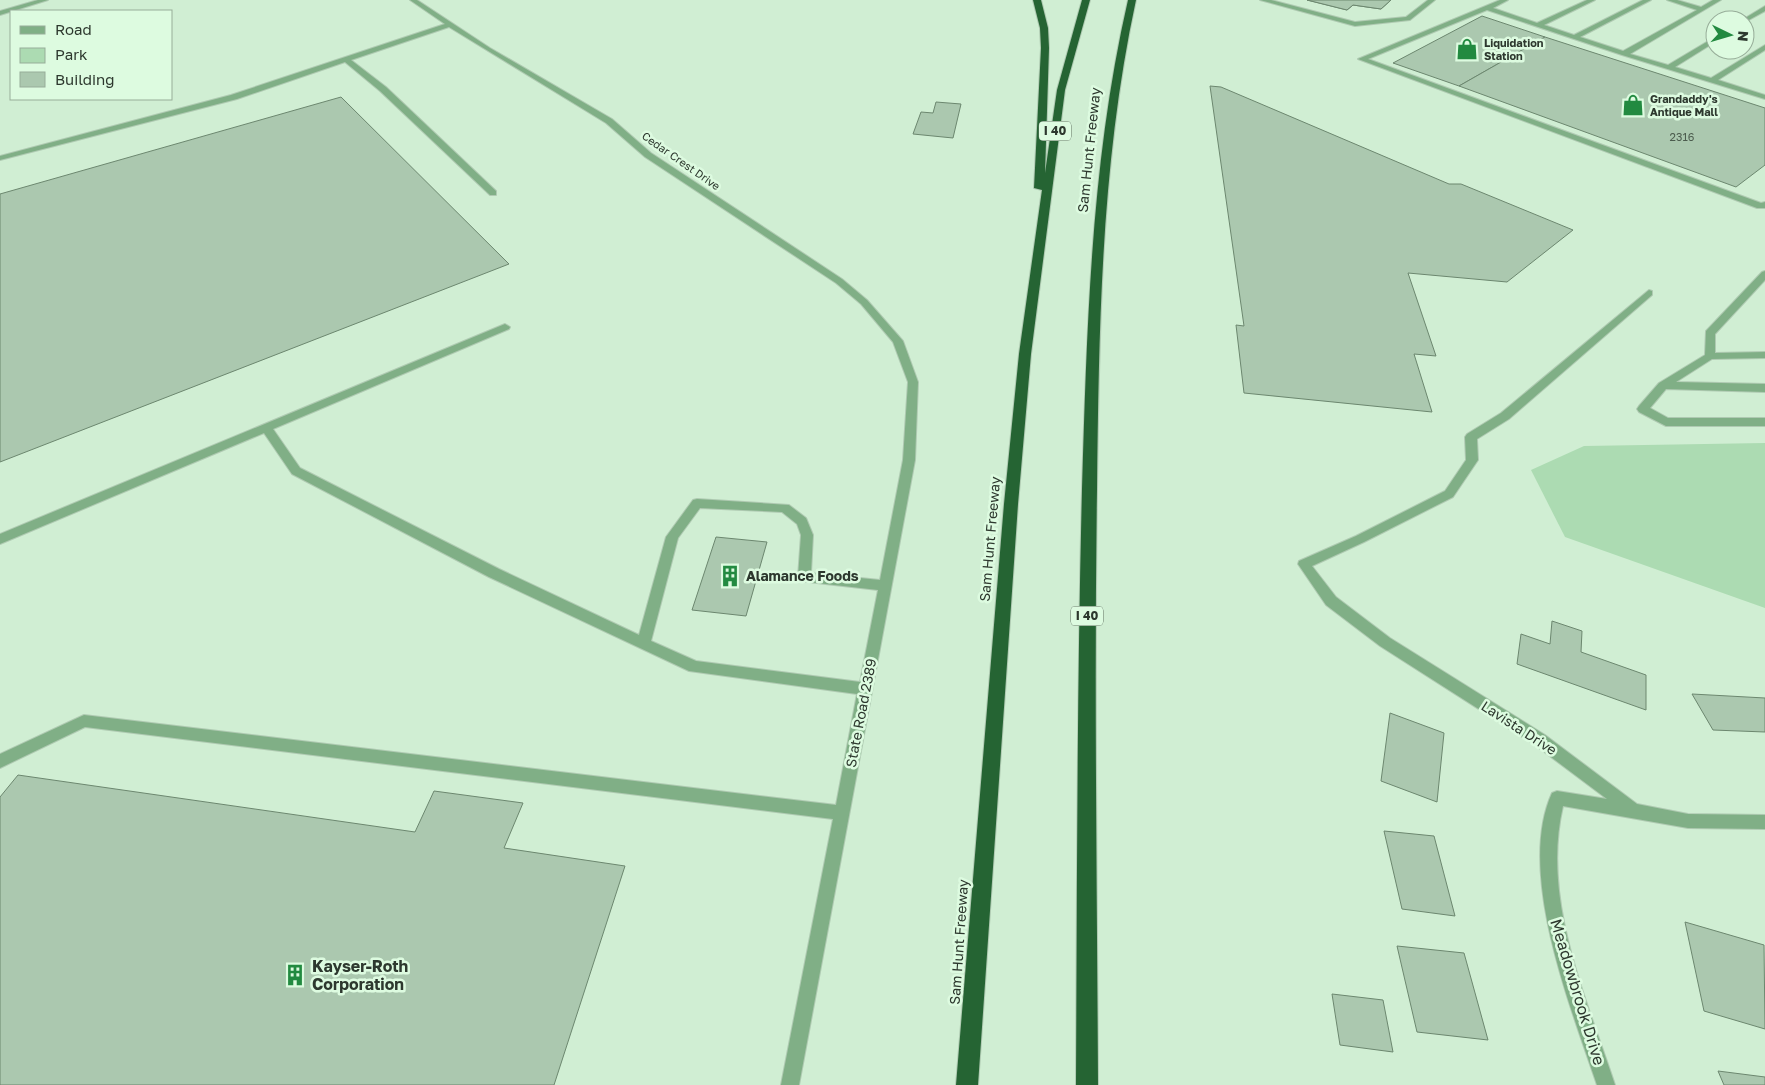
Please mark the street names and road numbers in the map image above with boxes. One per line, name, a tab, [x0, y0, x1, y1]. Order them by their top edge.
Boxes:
street label: Sam Hunt Freeway	[1073, 86, 1104, 213]
road number: I 40	[1039, 122, 1071, 140]
street label: Cedar Crest Drive	[640, 129, 723, 192]
street label: Sam Hunt Freeway	[976, 475, 1003, 602]
road number: I 40	[1071, 606, 1103, 626]
street label: State Road 2389	[842, 657, 879, 769]
street label: Lavista Drive	[1478, 697, 1560, 758]
street label: Sam Hunt Freeway	[946, 879, 971, 1005]
street label: Meadowbrook Drive	[1546, 916, 1610, 1068]

